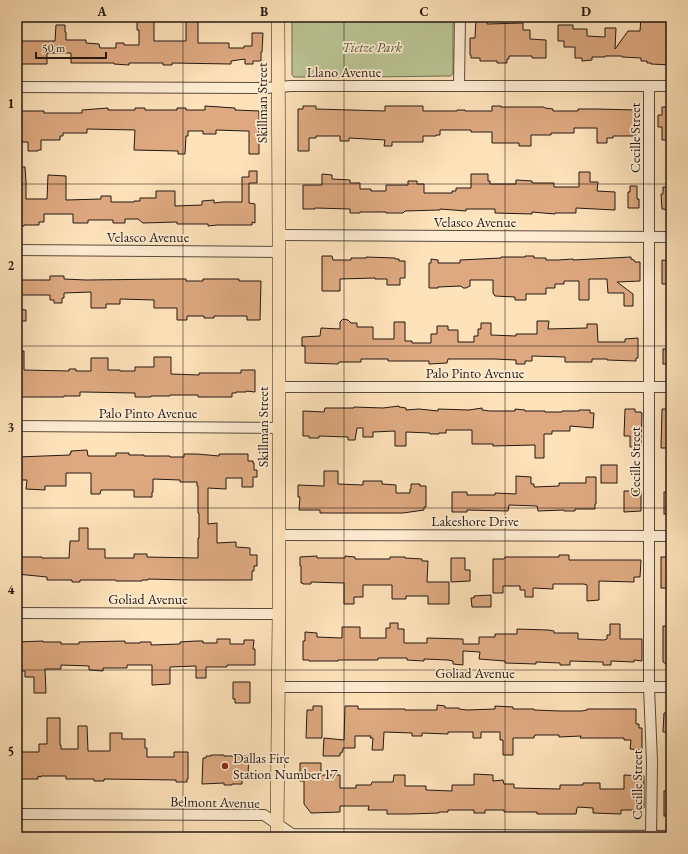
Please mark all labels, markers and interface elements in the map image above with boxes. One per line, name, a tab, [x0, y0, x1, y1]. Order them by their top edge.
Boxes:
text: A	[96, 3, 107, 20]
text: B	[260, 3, 268, 20]
text: C	[419, 3, 429, 20]
text: D	[581, 3, 591, 20]
scale bar	[36, 34, 106, 60]
park label: Tietze Park	[342, 38, 403, 56]
text: 50 m	[42, 40, 66, 56]
street label: Skillman Street	[253, 62, 271, 143]
street label: Llano Avenue	[307, 63, 382, 81]
text: 1	[8, 95, 15, 112]
street label: Cecille Street	[626, 102, 644, 173]
street label: Velasco Avenue	[434, 213, 517, 231]
street label: Velasco Avenue	[107, 228, 190, 246]
text: 2	[8, 257, 15, 274]
street label: Palo Pinto Avenue	[426, 364, 525, 382]
street label: Skillman Street	[254, 386, 272, 467]
street label: Palo Pinto Avenue	[99, 404, 198, 422]
text: 3	[8, 419, 15, 436]
street label: Cecille Street	[626, 426, 644, 497]
street label: Lakeshore Drive	[431, 512, 519, 530]
text: 4	[8, 581, 15, 598]
street label: Goliad Avenue	[108, 590, 188, 608]
street label: Goliad Avenue	[435, 664, 515, 682]
text: 5	[8, 743, 14, 760]
place label: Dallas Fire Station Number 17	[233, 749, 338, 783]
street label: Cecille Street	[628, 749, 646, 820]
marker: Dallas Fire Station Number 17	[220, 761, 230, 771]
street label: Belmont Avenue	[170, 792, 260, 812]

